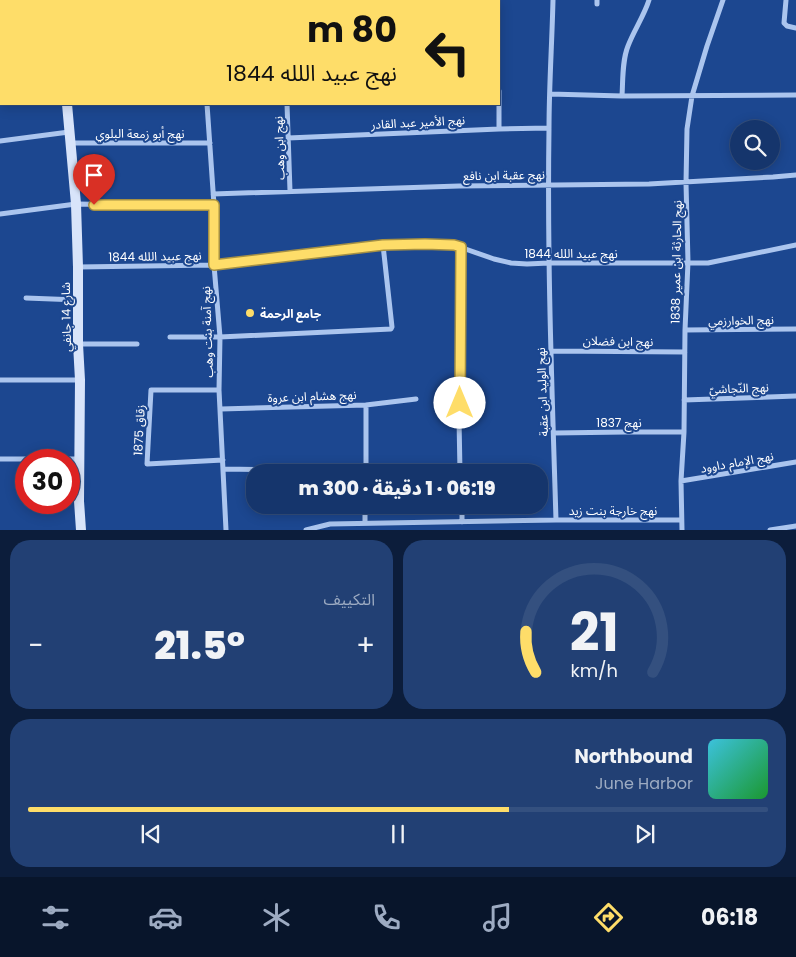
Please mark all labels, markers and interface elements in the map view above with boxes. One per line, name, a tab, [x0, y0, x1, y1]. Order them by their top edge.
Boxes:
text: 80 m	[307, 5, 397, 54]
icon: left	[415, 20, 480, 85]
text: نهج عبيد اللله 1844	[226, 58, 397, 89]
street label: نهج الأمير عبد القادر	[370, 111, 466, 134]
street label: نهج ابن وهب	[269, 116, 290, 180]
map controls	[730, 120, 780, 170]
button: search	[730, 120, 780, 170]
street label: نهج أبو زمعة البلوي	[95, 125, 185, 143]
pin	[73, 154, 115, 205]
icon: arrive	[80, 161, 108, 189]
street label: نهج عقبة ابن نافع	[463, 166, 545, 185]
street label: نهج الحارثة ابن عمير 1838	[666, 200, 687, 324]
street label: نهج عبيد اللله 1844	[524, 245, 618, 263]
street label: نهج عبيد اللله 1844	[108, 247, 202, 266]
street label: شارع 14 جانفي	[57, 282, 77, 352]
street label: نهج آمنة بنت وهب	[197, 286, 218, 378]
place label: جامع الرحمة	[260, 305, 322, 323]
marker: جامع الرحمة	[244, 307, 256, 319]
street label: نهج الخوارزمي	[708, 311, 774, 331]
street label: نهج ابن فضلان	[583, 332, 653, 351]
street label: نهج الوليد ابن عقبة	[532, 347, 553, 437]
position arrow	[433, 376, 485, 428]
street label: نهج النّجاشيّ	[709, 378, 769, 399]
street label: نهج هشام ابن عروة	[267, 386, 357, 407]
street label: زقاق 1875	[129, 404, 149, 456]
street label: نهج 1837	[596, 414, 642, 432]
street label: نهج الإمام داوود	[699, 447, 775, 478]
speed limit sign: 30	[15, 449, 80, 514]
text: 06:19 · 1 دقيقة · 300 m	[298, 475, 496, 502]
street label: نهج خارجة بنت زيد	[569, 502, 657, 520]
text: التكييف	[323, 588, 375, 611]
text: 21	[570, 596, 619, 669]
text: 21.5°	[154, 619, 245, 672]
text: −	[28, 626, 43, 665]
text: +	[356, 626, 375, 665]
text: km/h	[571, 658, 618, 683]
text: Northbound	[574, 743, 693, 770]
text: June Harbor	[595, 772, 693, 795]
icon: previous	[137, 820, 165, 848]
icon: pause	[384, 820, 412, 848]
icon: next	[631, 820, 659, 848]
icon: filters	[38, 900, 73, 935]
icon: car	[148, 900, 183, 935]
icon: climate	[259, 900, 294, 935]
icon: phone	[369, 900, 404, 935]
icon: music	[480, 900, 515, 935]
icon: directions	[591, 900, 626, 935]
text: 06:18	[701, 902, 758, 933]

